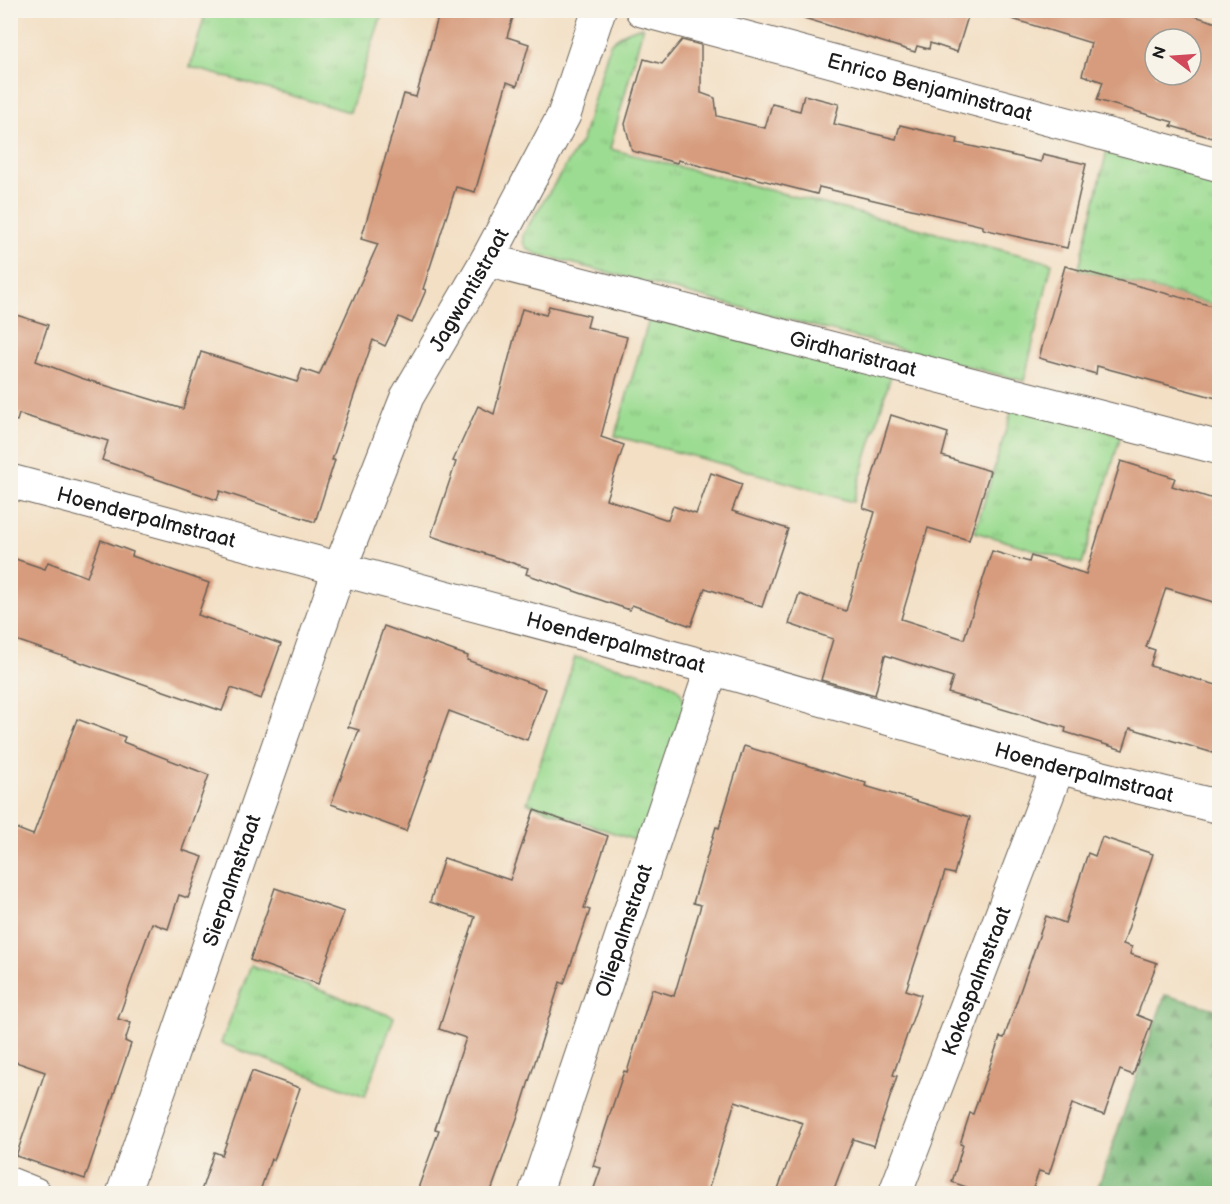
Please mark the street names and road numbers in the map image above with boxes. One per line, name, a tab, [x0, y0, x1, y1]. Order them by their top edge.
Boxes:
street label: Enrico Benjaminstraat	[825, 48, 1036, 127]
street label: Jagwantistraat	[424, 224, 514, 356]
street label: Girdharistraat	[787, 326, 920, 382]
street label: Hoenderpalmstraat	[54, 482, 239, 553]
street label: Hoenderpalmstraat	[524, 607, 709, 678]
street label: Hoenderpalmstraat	[992, 737, 1177, 808]
street label: Sierpalmstraat	[197, 810, 266, 950]
street label: Oliepalmstraat	[590, 860, 658, 1000]
street label: Kokospalmstraat	[936, 902, 1016, 1059]

